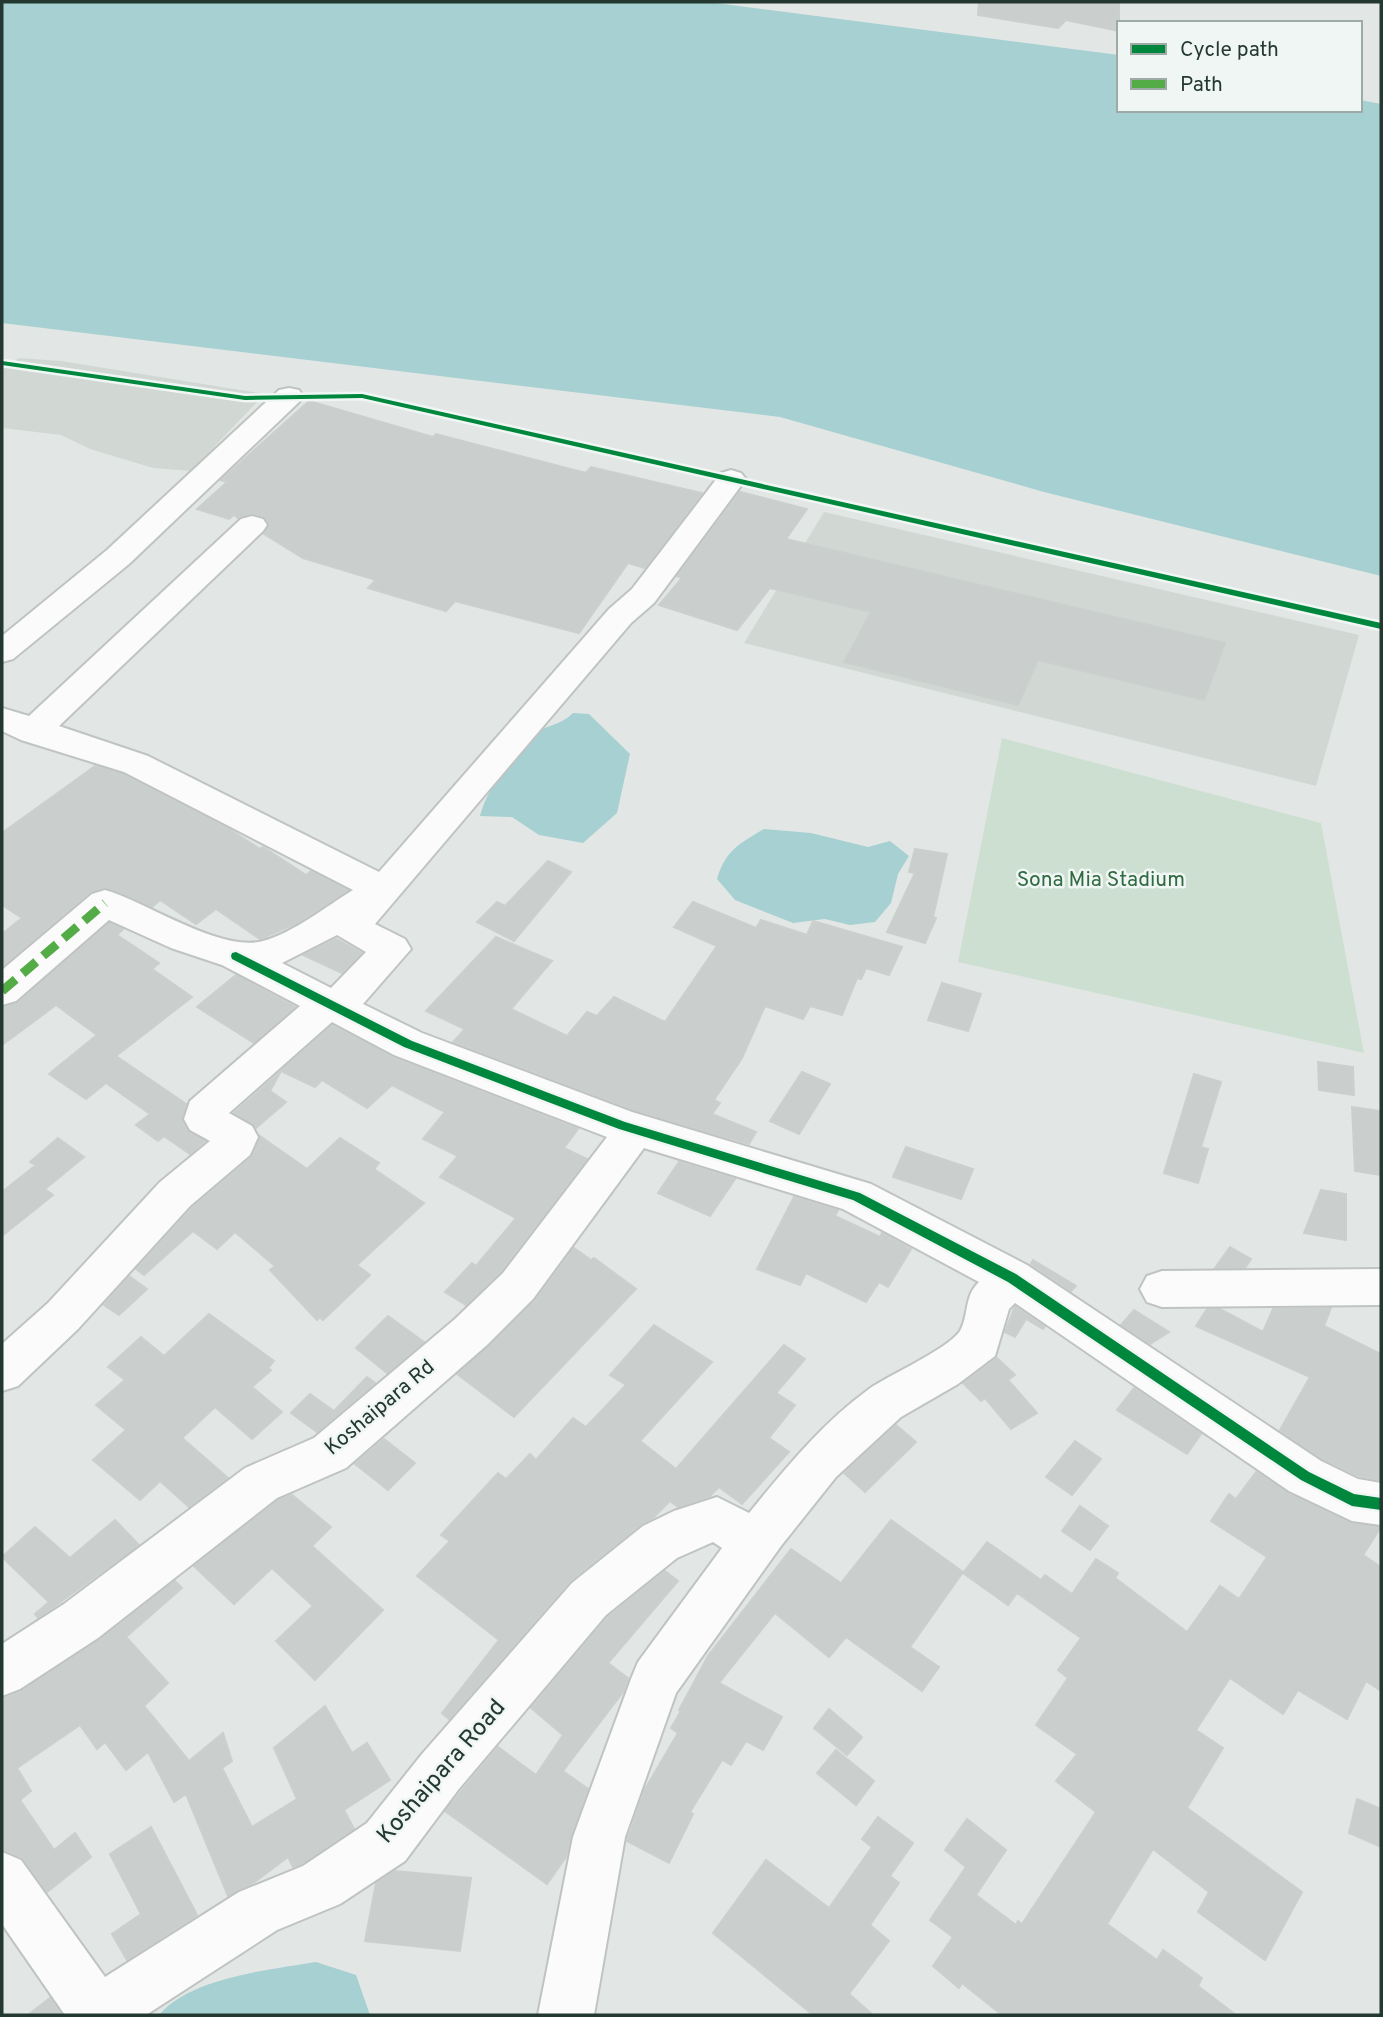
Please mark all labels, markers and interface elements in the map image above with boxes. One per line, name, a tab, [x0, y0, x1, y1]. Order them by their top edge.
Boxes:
legend	[1117, 21, 1362, 112]
text: Cycle path	[1180, 37, 1279, 64]
text: Path	[1180, 72, 1223, 99]
park label: Sona Mia Stadium	[1017, 867, 1185, 894]
street label: Koshaipara Rd	[319, 1354, 441, 1462]
street label: Koshaipara Road	[371, 1694, 513, 1850]

